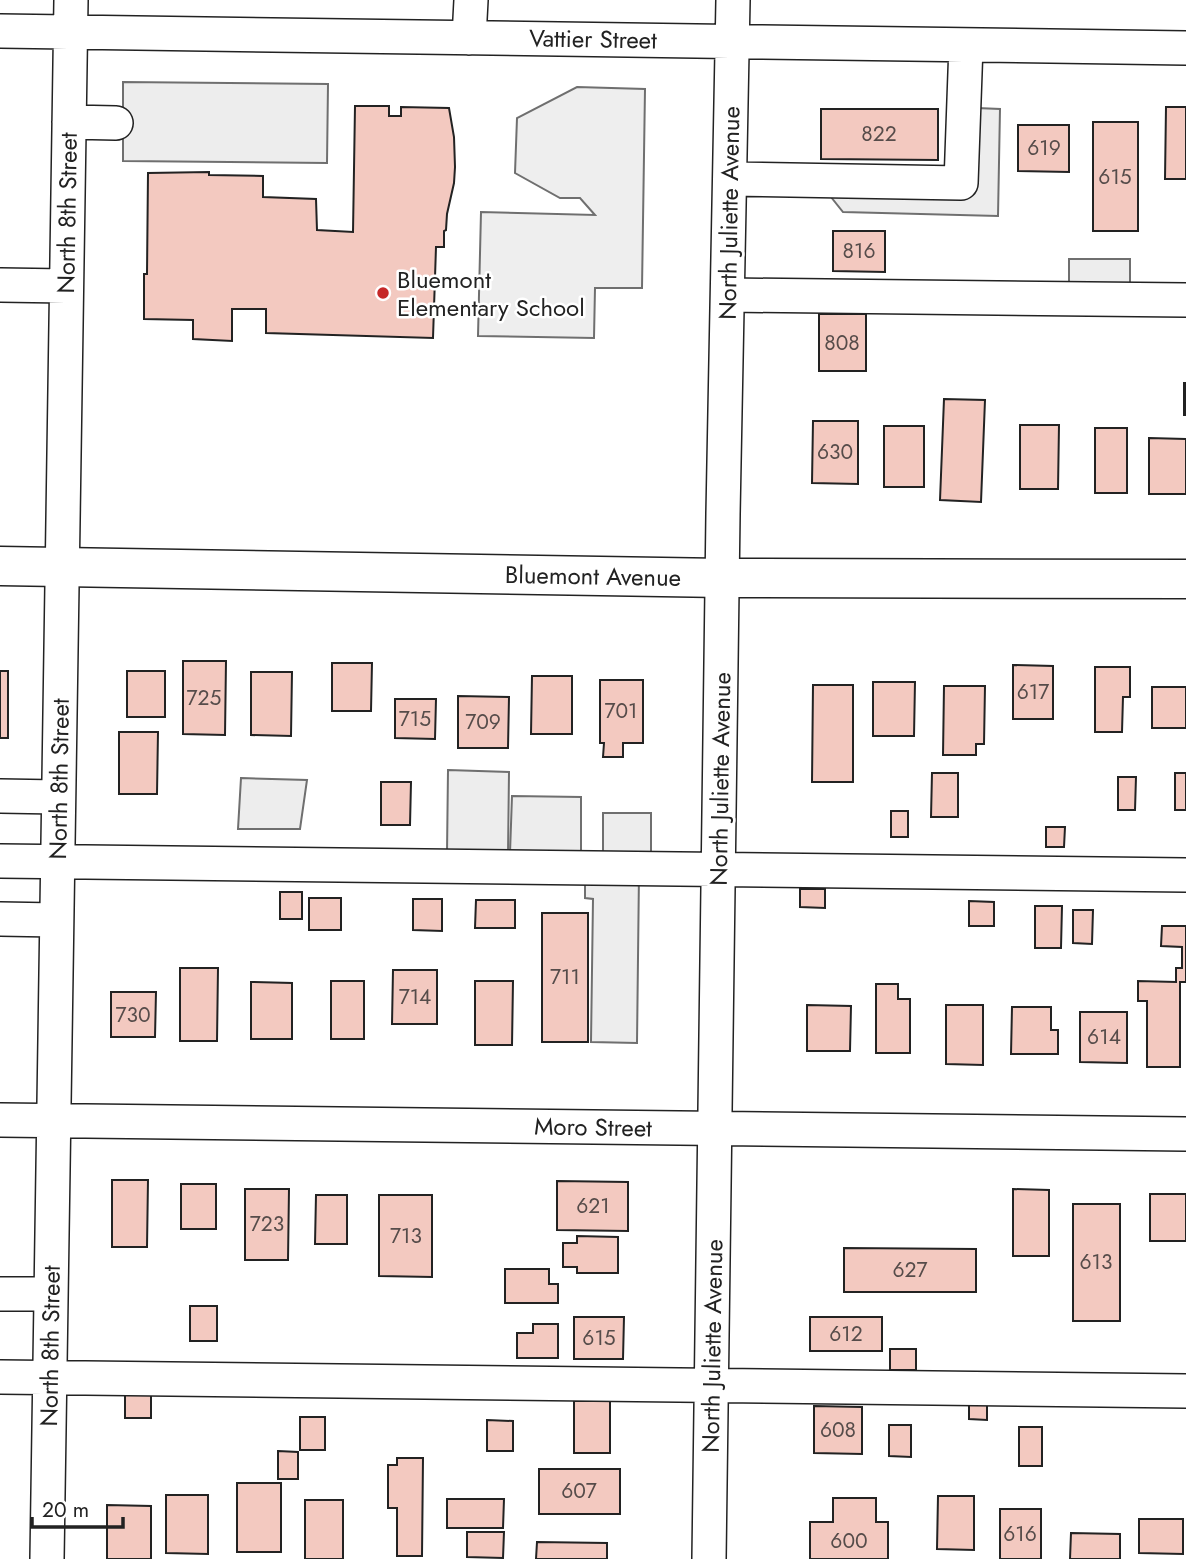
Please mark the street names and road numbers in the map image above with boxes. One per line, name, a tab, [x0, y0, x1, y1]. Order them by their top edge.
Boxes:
street label: Vattier Street	[529, 20, 657, 58]
street label: North Juliette Avenue	[710, 106, 748, 320]
street label: North 8th Street	[48, 132, 86, 294]
street label: Bluemont Avenue	[505, 557, 681, 595]
street label: North Juliette Avenue	[701, 672, 739, 886]
street label: North 8th Street	[40, 698, 78, 860]
street label: Moro Street	[534, 1108, 653, 1146]
street label: North Juliette Avenue	[693, 1239, 731, 1453]
street label: North 8th Street	[31, 1265, 69, 1427]

